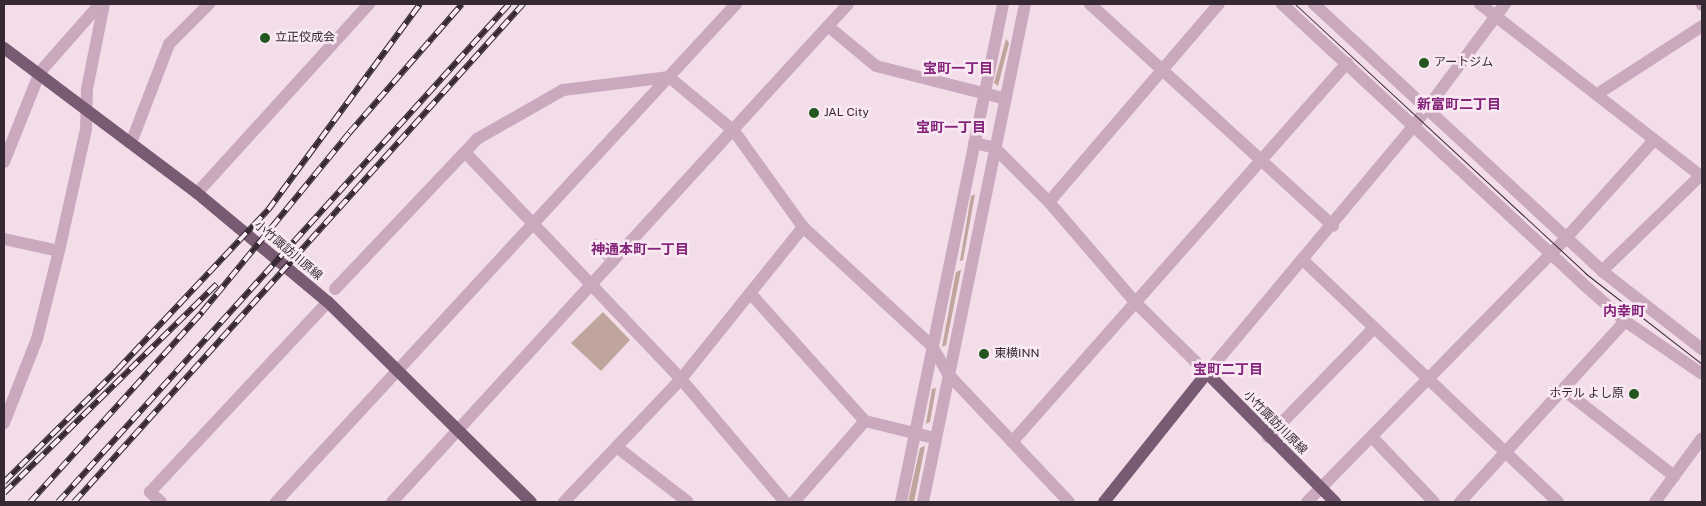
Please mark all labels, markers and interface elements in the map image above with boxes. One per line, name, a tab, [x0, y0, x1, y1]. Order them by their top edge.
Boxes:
place label: 立正佼成会	[275, 31, 335, 45]
marker: 立正佼成会	[259, 32, 271, 44]
place label: アートジム	[1434, 56, 1493, 70]
marker: アートジム	[1418, 57, 1430, 69]
district label: 宝町一丁目	[923, 60, 993, 76]
district label: 新富町二丁目	[1417, 96, 1501, 112]
place label: JAL City	[824, 106, 869, 120]
marker: JAL City	[808, 107, 820, 119]
district label: 宝町一丁目	[916, 119, 986, 135]
street label: 小竹諏訪川原線	[251, 218, 325, 284]
district label: 神通本町一丁目	[591, 241, 689, 257]
district label: 内幸町	[1603, 303, 1645, 319]
place label: 東横INN	[994, 347, 1039, 361]
marker: 東横INN	[978, 348, 990, 360]
district label: 宝町二丁目	[1193, 361, 1263, 377]
place label: ホテル よし原	[1549, 387, 1624, 401]
street label: 小竹諏訪川原線	[1240, 388, 1310, 458]
marker: ホテル よし原	[1628, 388, 1640, 400]

